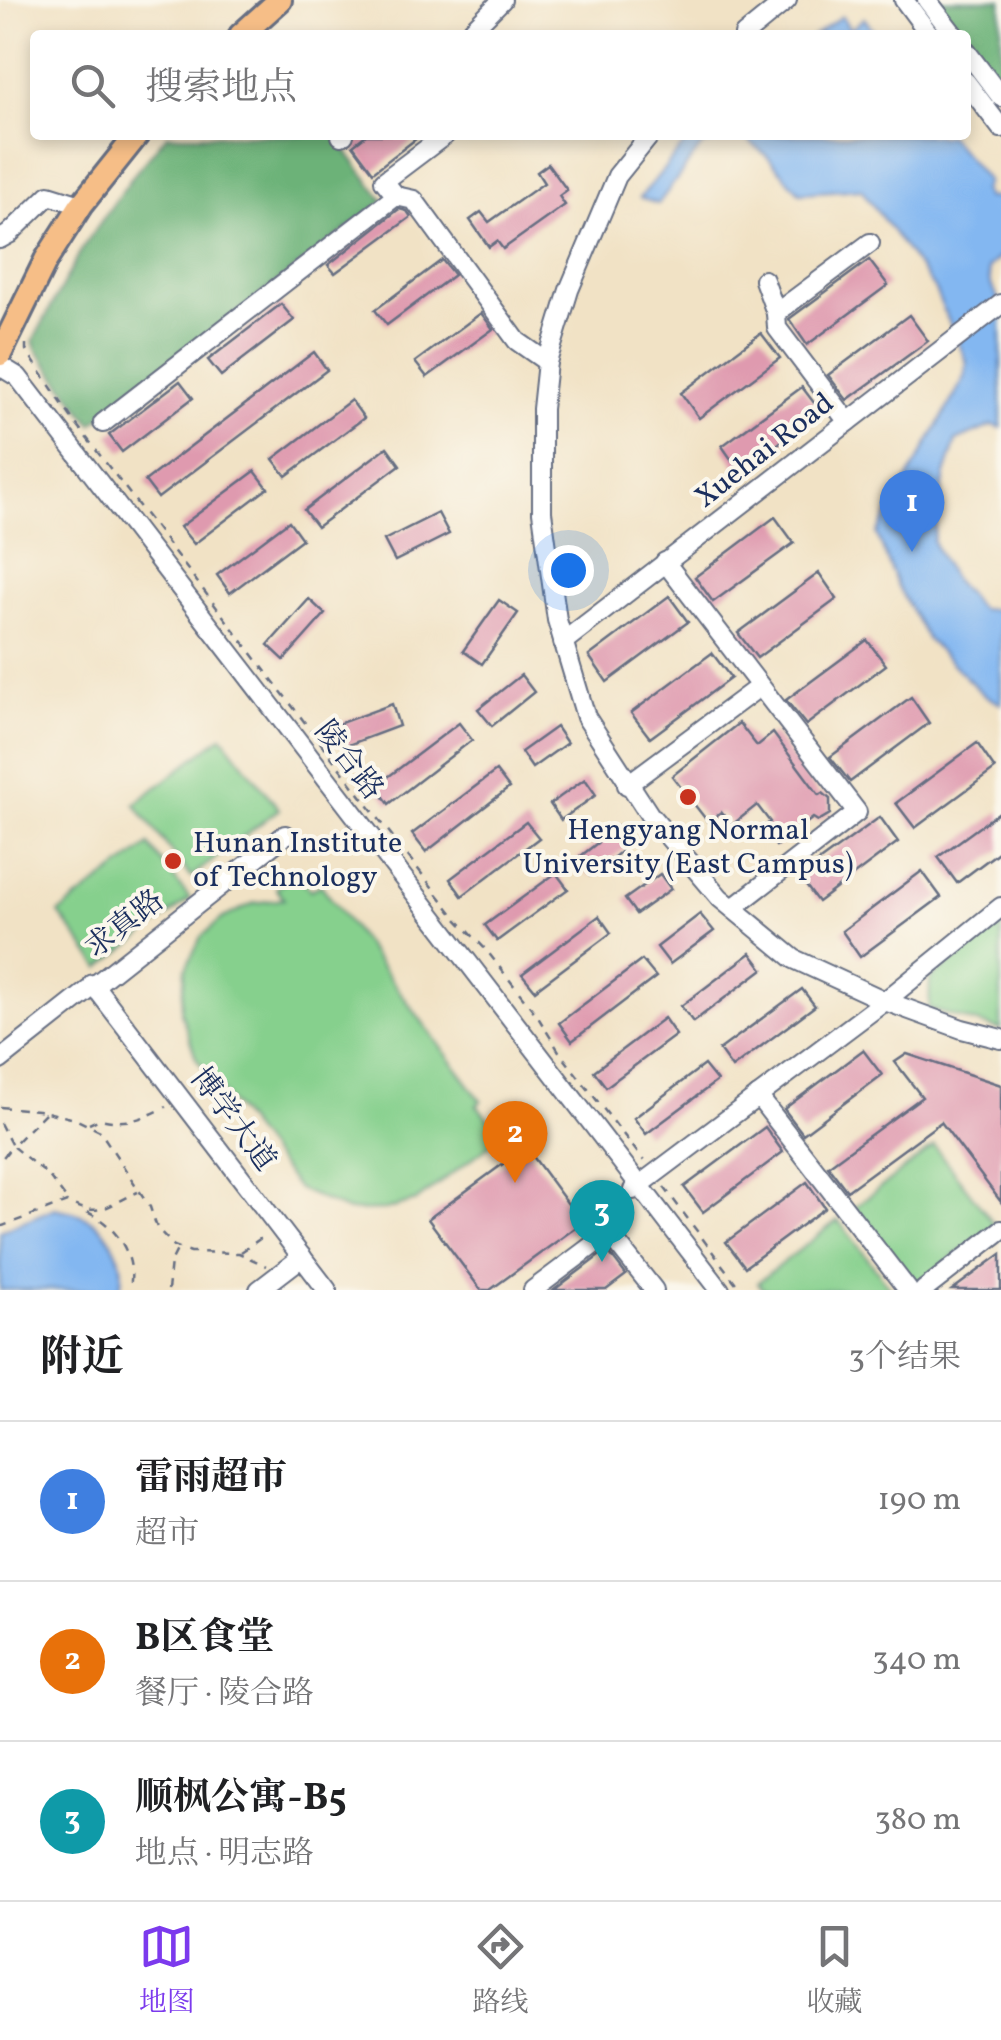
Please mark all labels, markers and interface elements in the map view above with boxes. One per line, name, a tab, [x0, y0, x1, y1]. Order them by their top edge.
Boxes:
search box	[30, 30, 971, 140]
icon: search	[65, 58, 120, 113]
text: 搜索地点	[145, 63, 297, 116]
street label: Xuehai Road	[687, 383, 843, 519]
pin: 1	[880, 470, 944, 552]
your location	[543, 545, 594, 596]
street label: 陵合路	[304, 713, 392, 809]
marker: Hengyang Normal University (East Campus)	[677, 786, 699, 808]
place label: Hengyang Normal University (East Campus)	[522, 810, 854, 886]
place label: Hunan Institute of Technology	[193, 823, 402, 899]
marker: Hunan Institute of Technology	[162, 850, 184, 872]
street label: 求真路	[77, 881, 173, 969]
street label: 博学大道	[179, 1059, 285, 1181]
pin: 2	[482, 1100, 548, 1183]
pin: 3	[570, 1180, 634, 1262]
text: 附近	[40, 1330, 124, 1389]
text: 3个结果	[849, 1337, 961, 1381]
text: 雷雨超市	[135, 1453, 287, 1506]
text: 1	[66, 1479, 79, 1523]
text: 190 m	[877, 1479, 961, 1523]
text: 超市	[135, 1513, 199, 1557]
text: B区食堂	[135, 1613, 274, 1666]
text: 2	[64, 1639, 81, 1683]
text: 340 m	[872, 1639, 961, 1683]
text: 餐厅 · 陵合路	[135, 1673, 314, 1717]
text: 顺枫公寓-B5	[135, 1773, 347, 1826]
text: 3	[64, 1799, 81, 1843]
text: 380 m	[874, 1799, 961, 1843]
text: 地点 · 明志路	[135, 1833, 314, 1877]
tab: 地图	[139, 1919, 195, 2023]
tab: 路线	[472, 1919, 528, 2023]
tab: 收藏	[806, 1919, 862, 2023]

